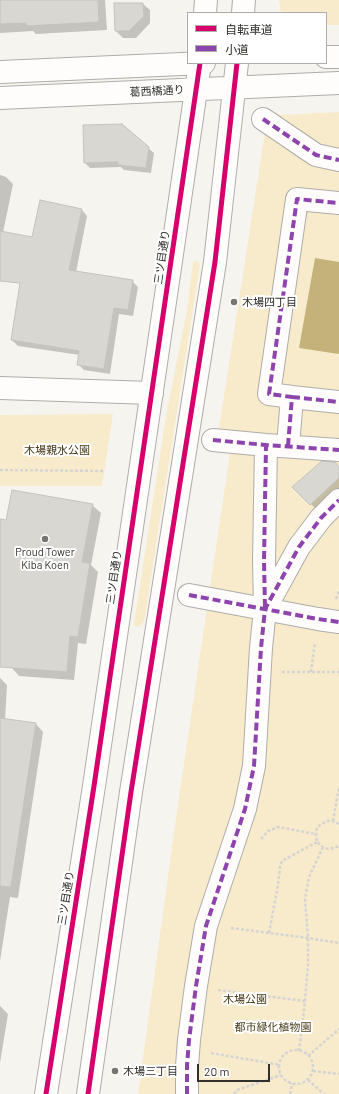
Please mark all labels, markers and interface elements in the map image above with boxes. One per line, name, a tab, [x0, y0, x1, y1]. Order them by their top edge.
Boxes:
legend	[187, 12, 327, 64]
text: 自転車道	[225, 22, 273, 36]
text: 小道	[225, 42, 249, 56]
street label: 葛西橋通り	[129, 83, 185, 99]
street label: 三ツ目通り	[152, 229, 172, 285]
place label: 木場四丁目	[242, 295, 297, 309]
marker: 木場四丁目	[229, 297, 239, 307]
park label: 木場親水公園	[24, 443, 90, 457]
marker: Proud Tower Kiba Koen	[40, 534, 50, 544]
place label: Proud Tower Kiba Koen	[15, 545, 75, 571]
street label: 三ツ目通り	[104, 549, 124, 605]
street label: 三ツ目通り	[55, 870, 77, 926]
park label: 木場公園	[223, 992, 267, 1006]
park label: 都市緑化植物園	[235, 1020, 311, 1034]
scale bar	[199, 1056, 272, 1082]
place label: 木場三丁目	[123, 1064, 178, 1078]
text: 20 m	[204, 1064, 230, 1078]
marker: 木場三丁目	[110, 1066, 120, 1076]

